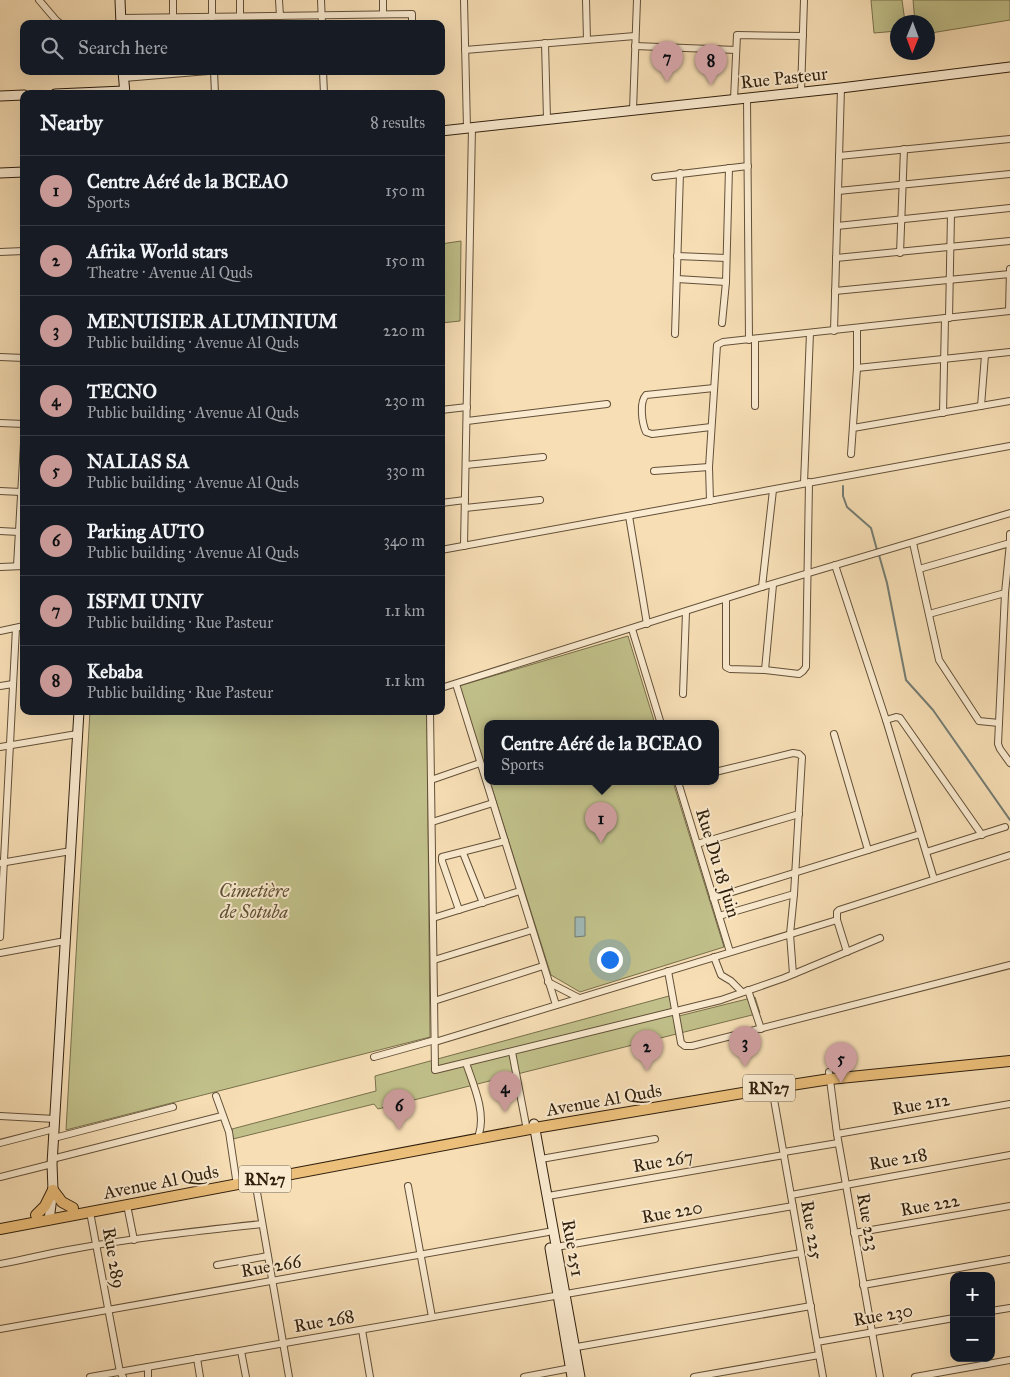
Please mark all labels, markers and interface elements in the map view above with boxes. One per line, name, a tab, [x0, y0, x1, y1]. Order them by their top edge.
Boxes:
north arrow	[890, 15, 935, 60]
search box	[20, 20, 445, 75]
icon: search	[38, 34, 66, 62]
text: Search here	[78, 36, 168, 59]
pin: 7	[651, 41, 683, 82]
pin: 8	[695, 44, 727, 85]
street label: Rue Pasteur	[739, 62, 829, 94]
text: Nearby	[40, 110, 103, 136]
text: 8 results	[370, 113, 425, 132]
text: Centre Aéré de la BCEAO	[87, 170, 288, 193]
text: 1	[53, 181, 59, 200]
text: 150 m	[385, 181, 425, 200]
text: Sports	[87, 193, 130, 212]
text: Afrika World stars	[87, 240, 228, 263]
text: 2	[52, 251, 60, 270]
text: 150 m	[385, 251, 425, 270]
text: Theatre · Avenue Al Quds	[87, 263, 253, 282]
text: MENUISIER ALUMINIUM	[87, 310, 338, 333]
text: 3	[53, 321, 59, 340]
text: 220 m	[383, 321, 425, 340]
text: Public building · Avenue Al Quds	[87, 333, 299, 352]
text: TECNO	[87, 380, 157, 403]
text: 4	[52, 391, 60, 410]
text: 230 m	[385, 391, 425, 410]
text: Public building · Avenue Al Quds	[87, 403, 299, 422]
text: NALIAS SA	[87, 450, 190, 473]
text: 5	[52, 461, 60, 480]
text: 330 m	[386, 461, 425, 480]
text: Public building · Avenue Al Quds	[87, 473, 299, 492]
text: Parking AUTO	[87, 520, 204, 543]
text: 6	[52, 531, 60, 550]
text: 340 m	[383, 531, 425, 550]
text: Public building · Avenue Al Quds	[87, 543, 299, 562]
text: ISFMI UNIV	[87, 590, 203, 613]
text: 7	[52, 601, 60, 620]
text: 1.1 km	[385, 601, 425, 620]
text: Public building · Rue Pasteur	[87, 613, 273, 632]
text: Kebaba	[87, 660, 143, 683]
text: 8	[52, 671, 60, 690]
text: 1.1 km	[385, 671, 425, 690]
text: Public building · Rue Pasteur	[87, 683, 273, 702]
popup	[484, 720, 719, 785]
text: Centre Aéré de la BCEAO	[501, 732, 702, 755]
text: Sports	[501, 755, 544, 774]
pin: 1	[585, 802, 617, 843]
street label: Rue Du 18 Juin	[690, 806, 745, 921]
park label: Cimetière de Sotuba	[219, 880, 290, 923]
your location	[597, 947, 623, 973]
pin: 3	[729, 1026, 761, 1067]
pin: 2	[631, 1030, 663, 1071]
pin: 5	[825, 1042, 857, 1083]
pin: 4	[489, 1071, 521, 1112]
road number: RN27	[743, 1074, 795, 1102]
street label: Avenue Al Quds	[544, 1079, 663, 1121]
street label: Rue 212	[890, 1088, 952, 1120]
pin: 6	[383, 1089, 415, 1130]
street label: Rue 218	[867, 1143, 929, 1175]
street label: Rue 267	[631, 1145, 695, 1177]
street label: Avenue Al Quds	[101, 1160, 220, 1204]
road number: RN27	[239, 1166, 291, 1192]
street label: Rue 222	[899, 1189, 962, 1221]
street label: Rue 223	[852, 1191, 884, 1253]
street label: Rue 220	[640, 1196, 704, 1228]
street label: Rue 225	[796, 1199, 828, 1262]
street label: Rue 251	[557, 1218, 589, 1278]
street label: Rue 289	[98, 1226, 130, 1290]
street label: Rue 266	[239, 1250, 304, 1282]
map controls	[950, 1272, 995, 1362]
button: +	[950, 1272, 995, 1317]
street label: Rue 230	[852, 1299, 914, 1331]
street label: Rue 268	[292, 1305, 356, 1337]
button: −	[950, 1317, 995, 1362]

